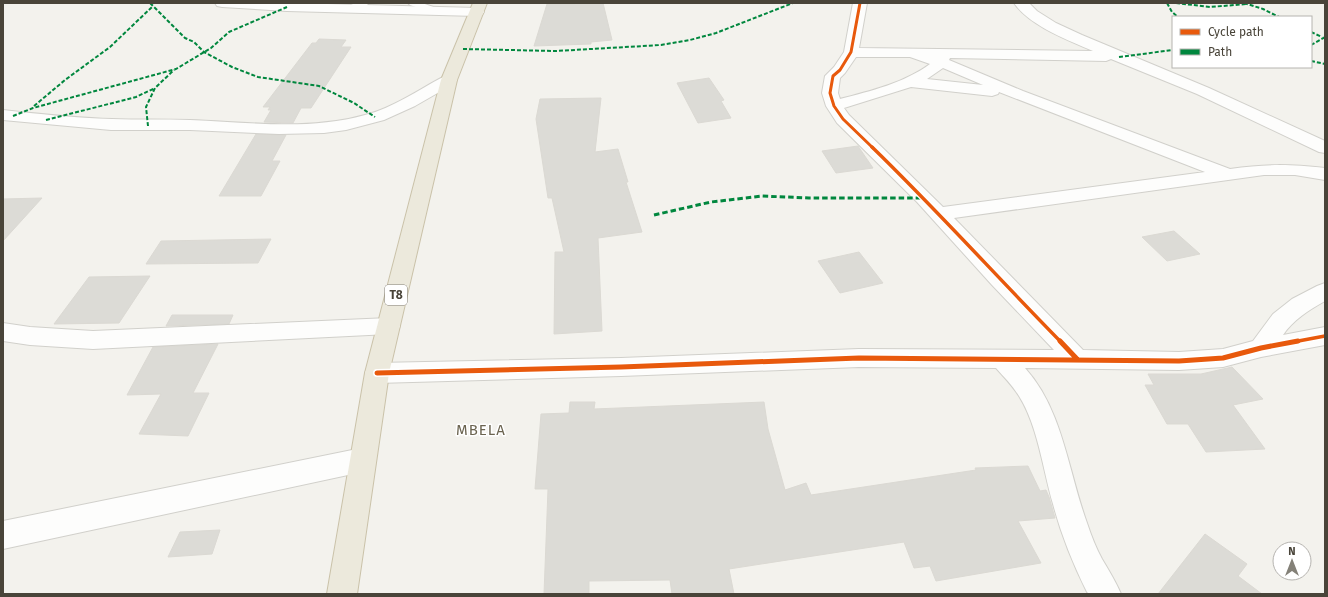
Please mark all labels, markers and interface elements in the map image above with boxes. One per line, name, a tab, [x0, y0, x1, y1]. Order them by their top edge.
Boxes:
legend	[1172, 16, 1312, 68]
text: Cycle path	[1208, 25, 1264, 39]
text: Path	[1208, 45, 1232, 59]
road number: T8	[385, 285, 407, 305]
district label: MBELA	[456, 421, 506, 439]
north arrow	[1272, 541, 1312, 581]
text: N	[1288, 545, 1296, 558]

